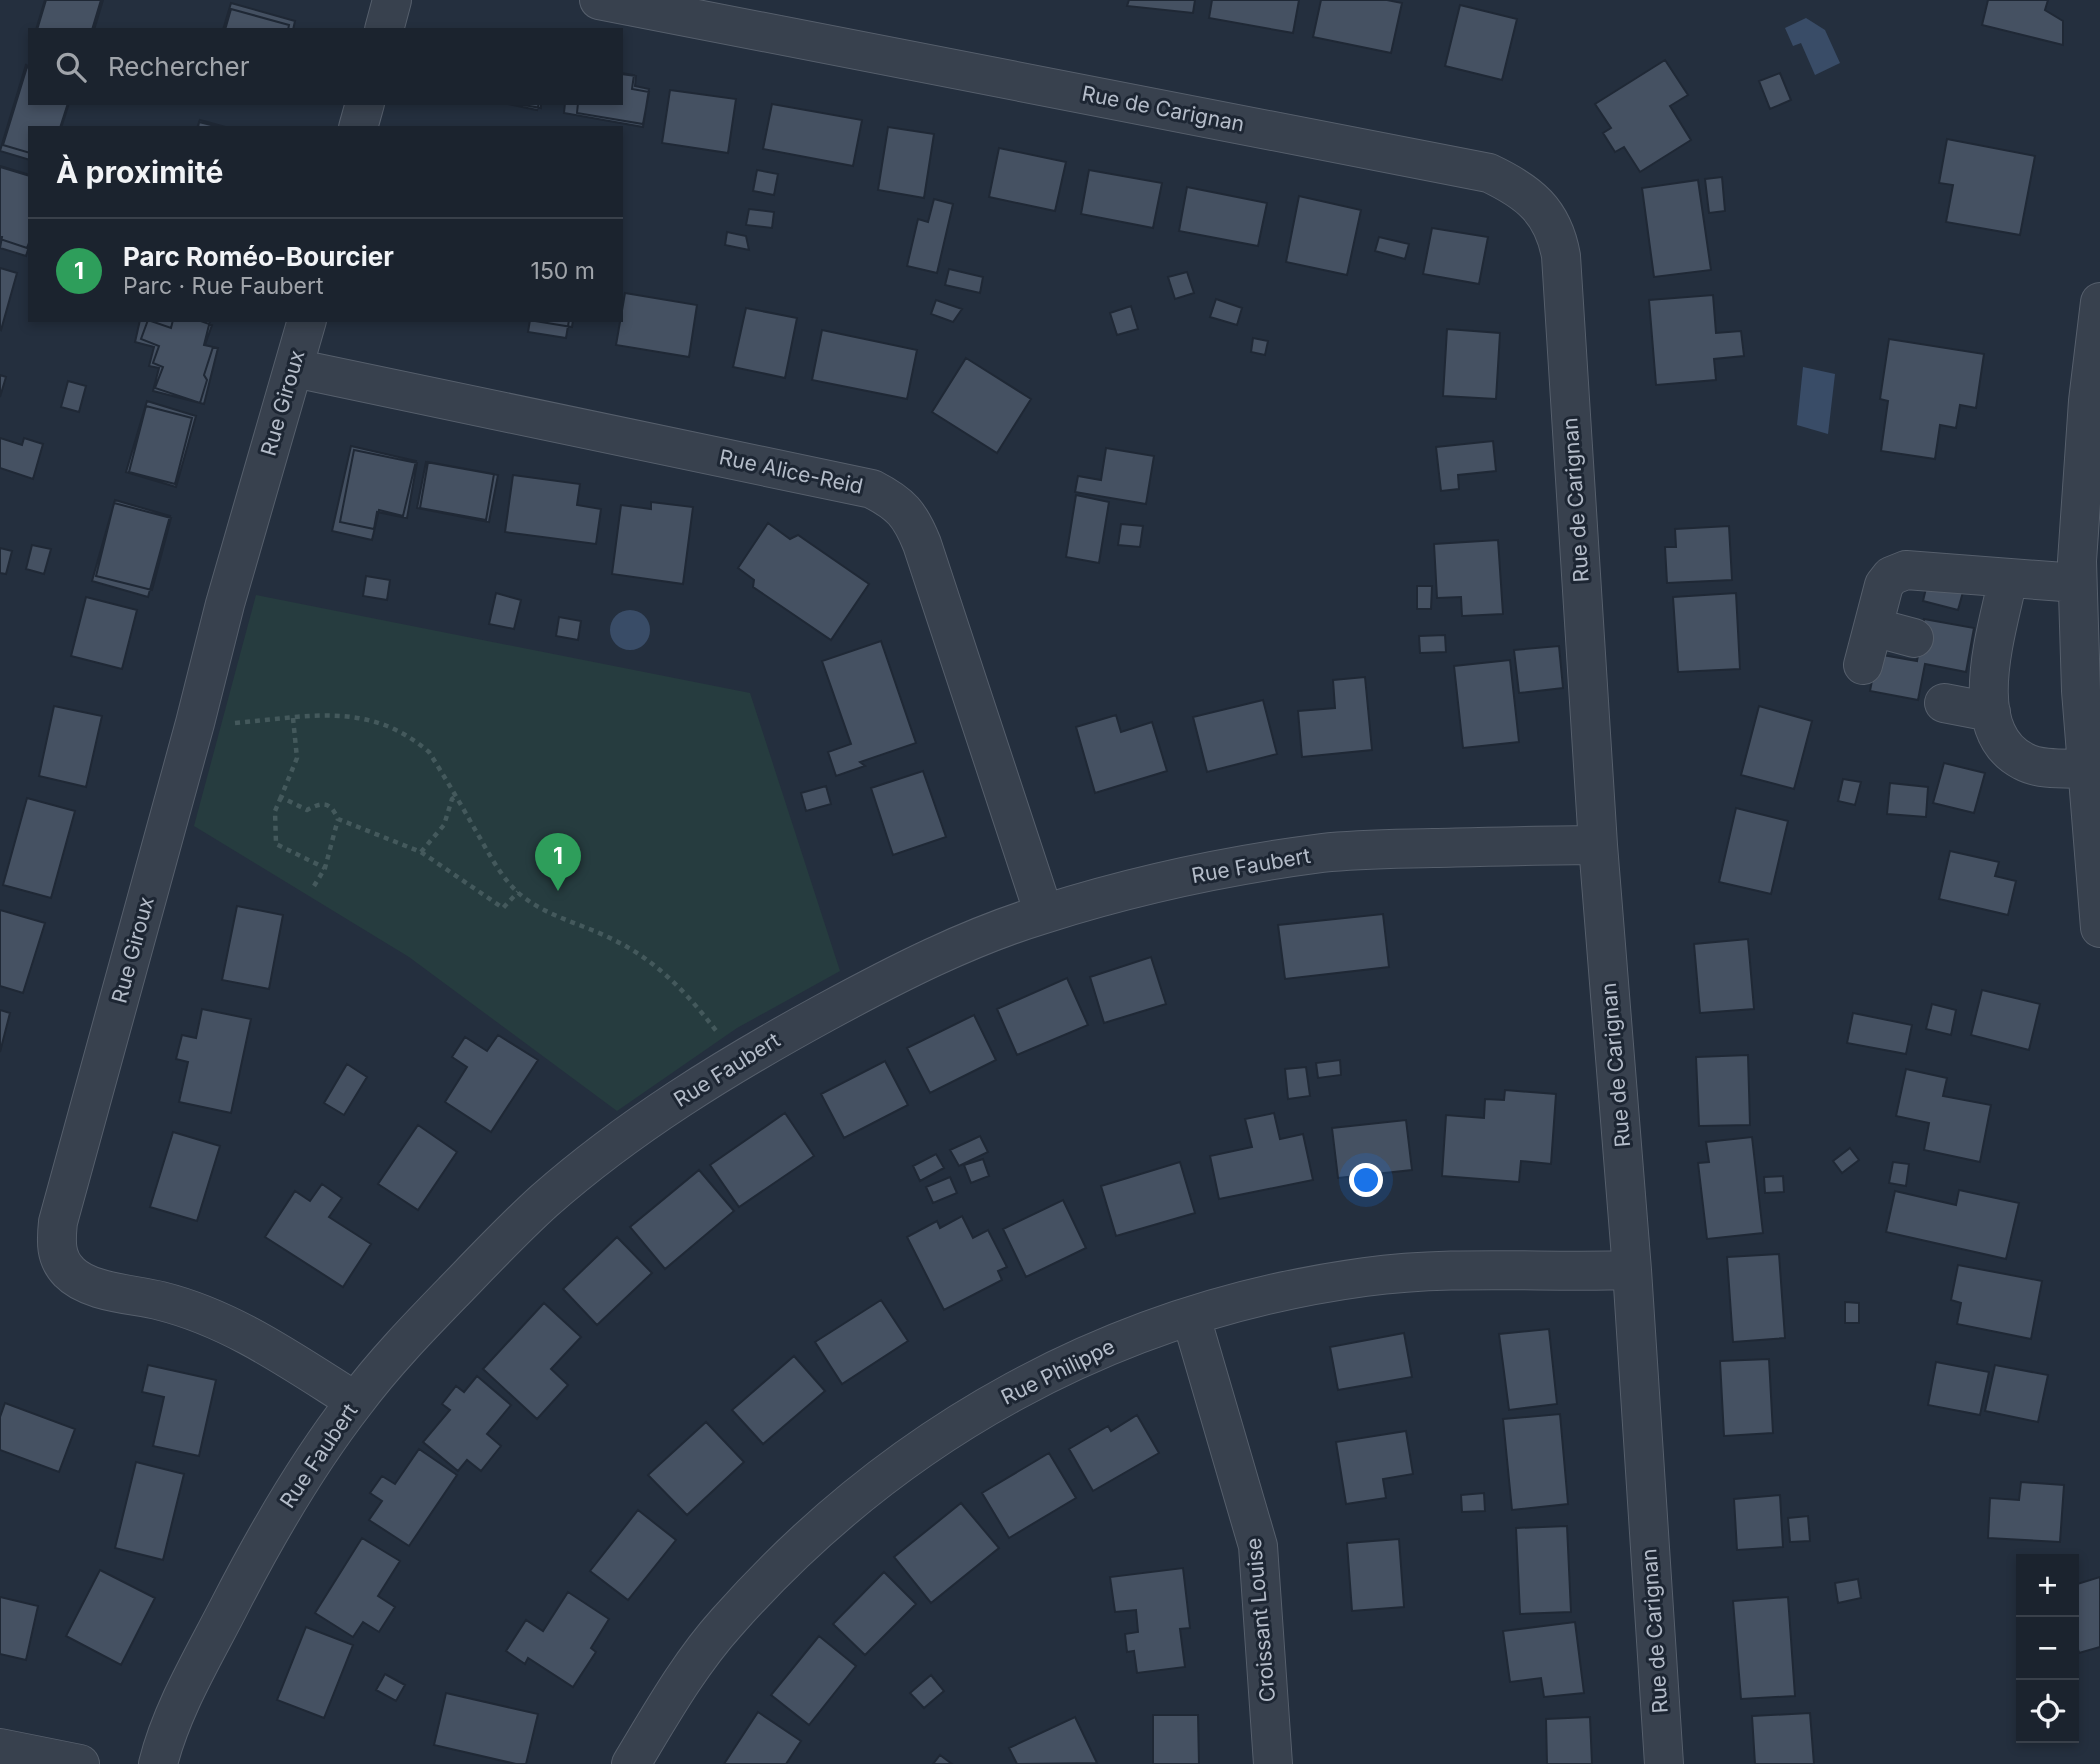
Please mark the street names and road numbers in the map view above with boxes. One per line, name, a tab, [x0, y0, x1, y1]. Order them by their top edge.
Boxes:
street label: Rue de Carignan	[1080, 80, 1246, 137]
street label: Rue Giroux	[255, 347, 310, 459]
street label: Rue de Carignan	[1557, 417, 1594, 583]
street label: Rue Alice-Reid	[717, 444, 865, 499]
street label: Rue Faubert	[1189, 843, 1312, 888]
street label: Rue Giroux	[106, 894, 159, 1006]
street label: Rue de Carignan	[1596, 982, 1635, 1148]
street label: Rue Faubert	[669, 1027, 785, 1112]
street label: Rue Philippe	[997, 1333, 1119, 1410]
street label: Rue Faubert	[275, 1399, 363, 1513]
street label: Croissant Louise	[1241, 1537, 1280, 1703]
street label: Rue de Carignan	[1636, 1548, 1673, 1714]

